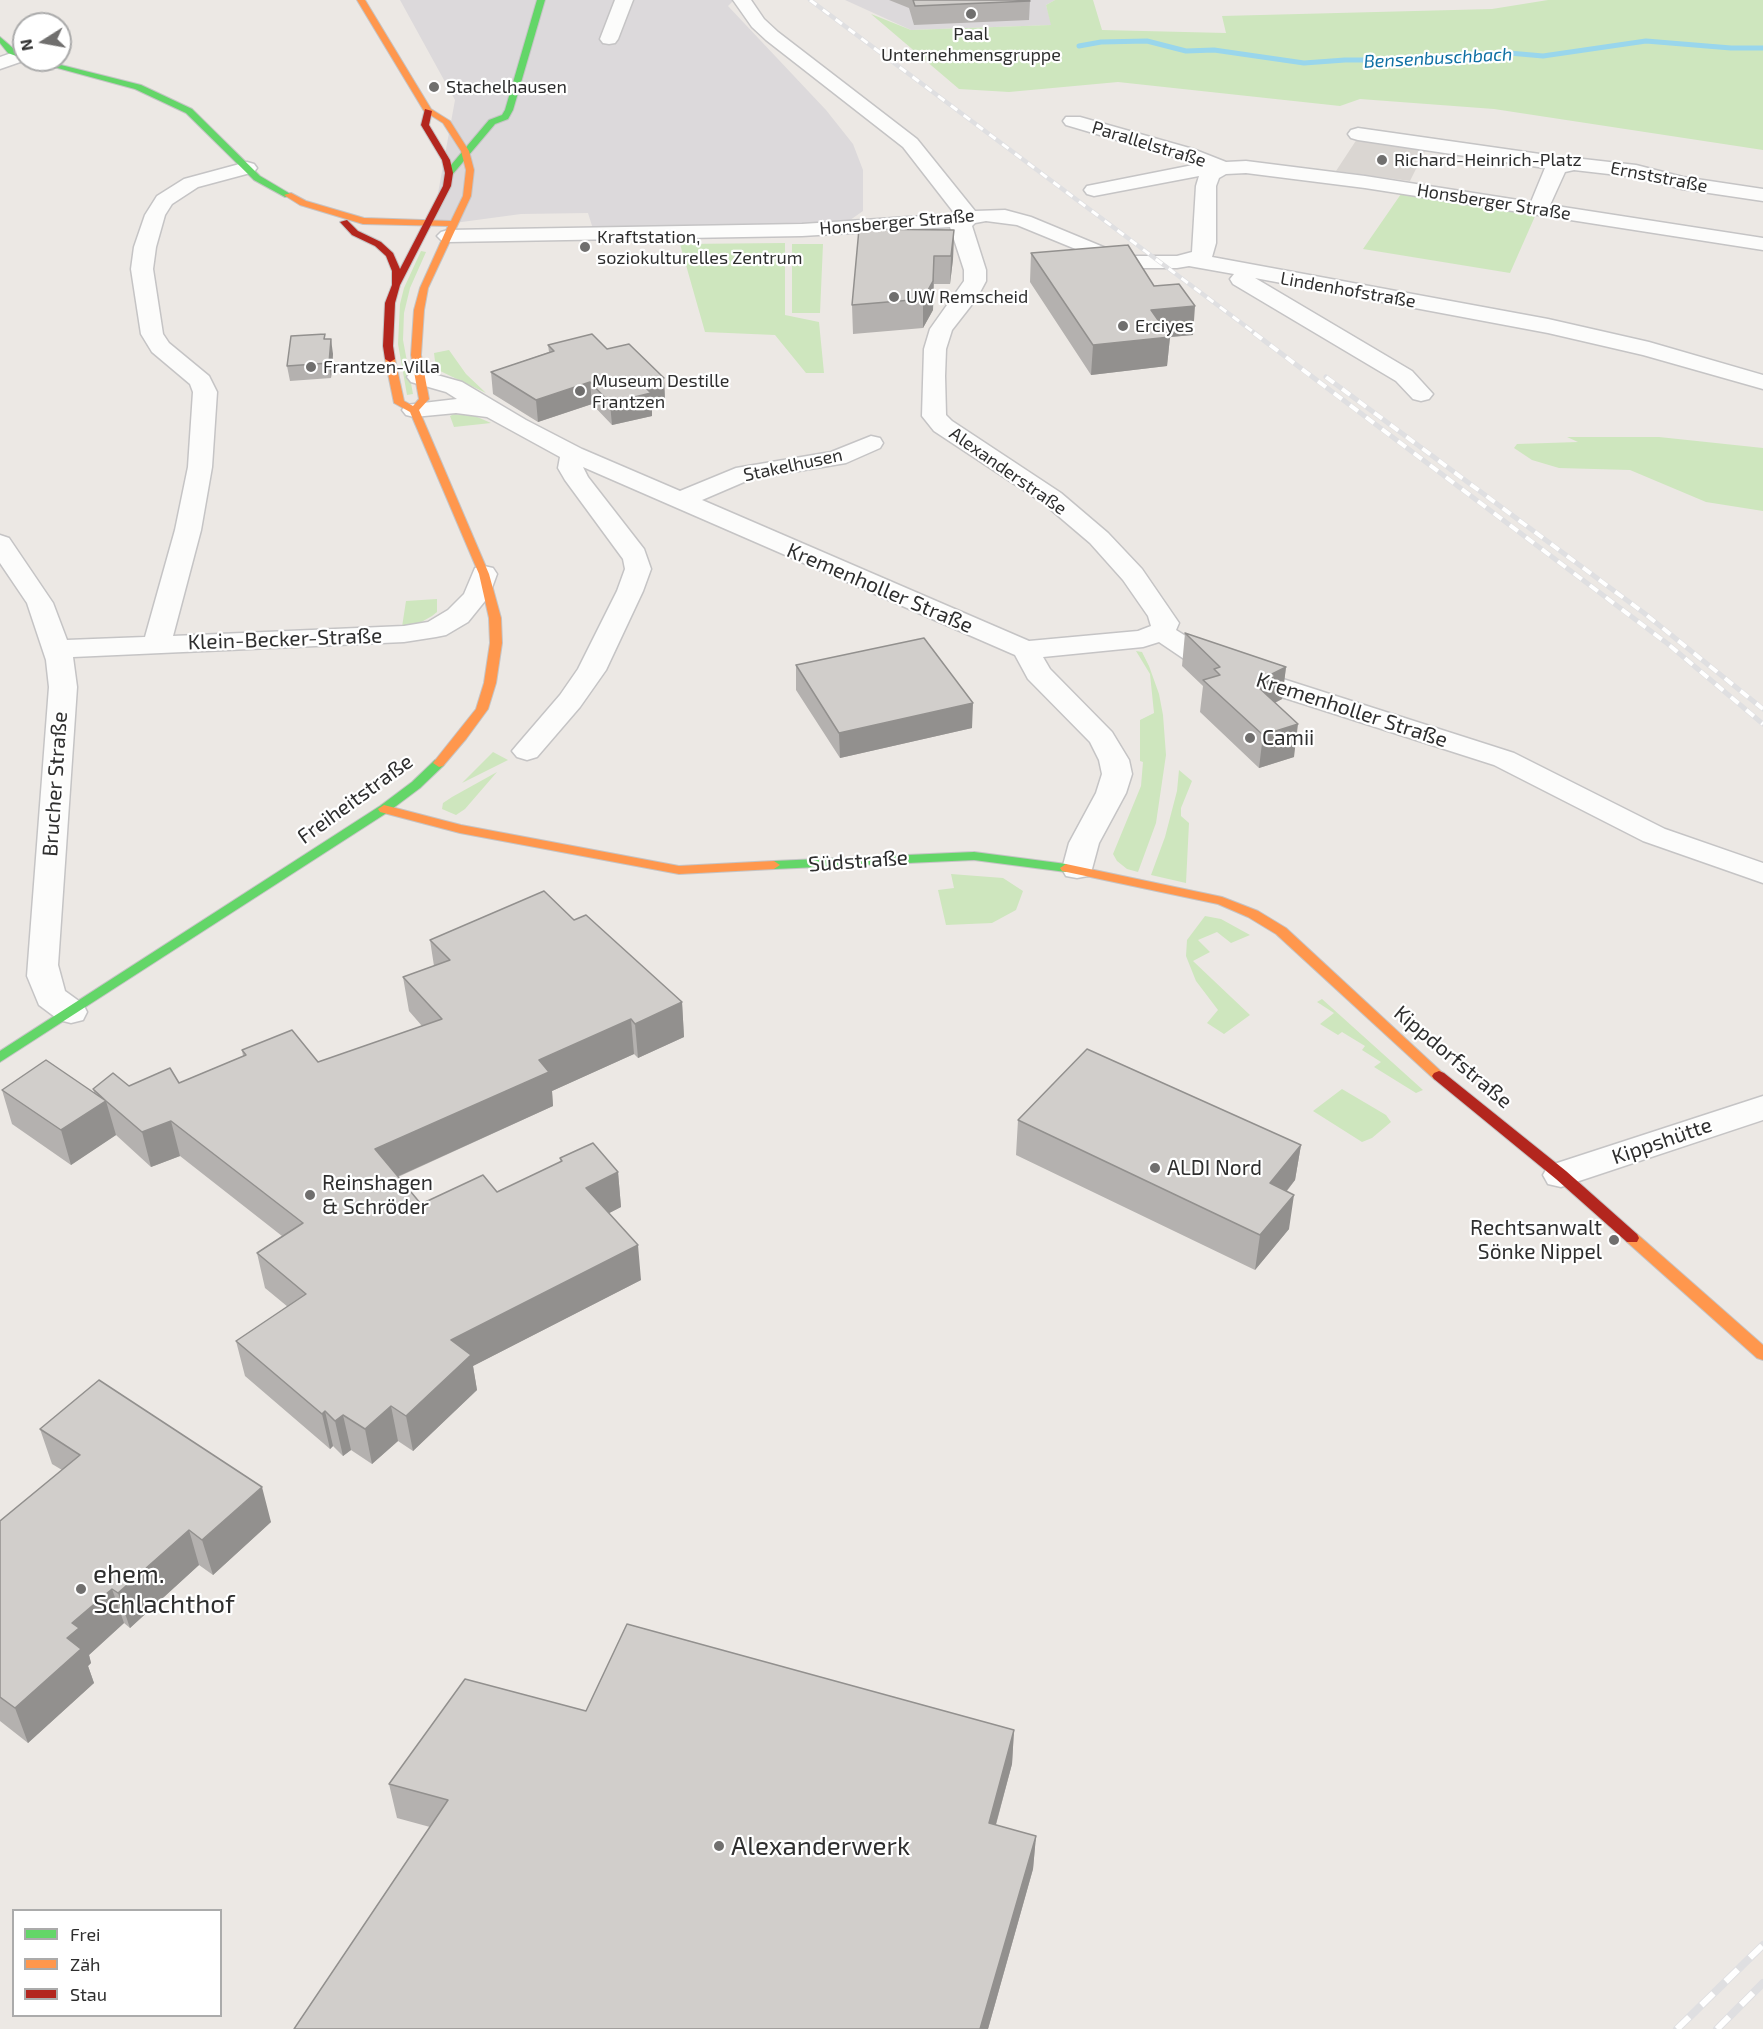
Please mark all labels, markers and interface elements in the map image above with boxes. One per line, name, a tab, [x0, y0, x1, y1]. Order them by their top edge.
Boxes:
marker: Paal Unternehmensgruppe	[964, 7, 978, 21]
north arrow	[12, 12, 72, 72]
place label: Paal Unternehmensgruppe	[881, 23, 1061, 66]
text: N	[15, 38, 36, 53]
water label: Bensenbuschbach	[1363, 43, 1513, 73]
place label: Stachelhausen	[446, 76, 567, 98]
marker: Stachelhausen	[427, 80, 441, 94]
street label: Parallelstraße	[1089, 116, 1209, 172]
place label: Richard-Heinrich-Platz	[1394, 149, 1582, 171]
marker: Richard-Heinrich-Platz	[1375, 153, 1389, 167]
street label: Ernststraße	[1609, 157, 1709, 197]
street label: Honsberger Straße	[1415, 179, 1573, 225]
street label: Honsberger Straße	[819, 204, 975, 240]
place label: Kraftstation, soziokulturelles Zentrum	[597, 226, 803, 268]
marker: Kraftstation, soziokulturelles Zentrum	[578, 240, 592, 254]
street label: Lindenhofstraße	[1279, 267, 1417, 313]
place label: UW Remscheid	[906, 286, 1028, 308]
marker: UW Remscheid	[887, 290, 901, 304]
place label: Erciyes	[1135, 315, 1194, 337]
marker: Erciyes	[1116, 319, 1130, 333]
place label: Frantzen-Villa	[323, 356, 440, 378]
marker: Frantzen-Villa	[304, 360, 318, 374]
place label: Museum Destille Frantzen	[592, 370, 729, 412]
marker: Museum Destille Frantzen	[573, 384, 587, 398]
street label: Alexanderstraße	[945, 423, 1071, 519]
street label: Stakelhusen	[742, 444, 844, 486]
street label: Kremenholler Straße	[783, 537, 977, 639]
street label: Klein-Becker-Straße	[187, 623, 383, 655]
street label: Kremenholler Straße	[1253, 667, 1451, 753]
street label: Brucher Straße	[37, 711, 73, 857]
place label: Camii	[1262, 725, 1314, 751]
marker: Camii	[1243, 731, 1257, 745]
street label: Freiheitstraße	[292, 749, 418, 849]
street label: Südstraße	[807, 845, 909, 877]
street label: Kippdorfstraße	[1389, 1000, 1517, 1114]
street label: Kippshütte	[1609, 1112, 1715, 1170]
place label: ALDI Nord	[1167, 1155, 1262, 1181]
marker: ALDI Nord	[1148, 1161, 1162, 1175]
place label: Reinshagen & Schröder	[322, 1170, 433, 1220]
marker: Reinshagen & Schröder	[303, 1188, 317, 1202]
place label: Rechtsanwalt Sönke Nippel	[1470, 1215, 1602, 1265]
marker: Rechtsanwalt Sönke Nippel	[1607, 1233, 1621, 1247]
place label: ehem. Schlachthof	[93, 1558, 235, 1619]
marker: ehem. Schlachthof	[74, 1582, 88, 1596]
place label: Alexanderwerk	[731, 1830, 910, 1862]
marker: Alexanderwerk	[712, 1839, 726, 1853]
legend	[12, 1909, 222, 2017]
text: Frei	[70, 1923, 101, 1945]
text: Zäh	[70, 1953, 101, 1975]
text: Stau	[70, 1983, 107, 2005]

